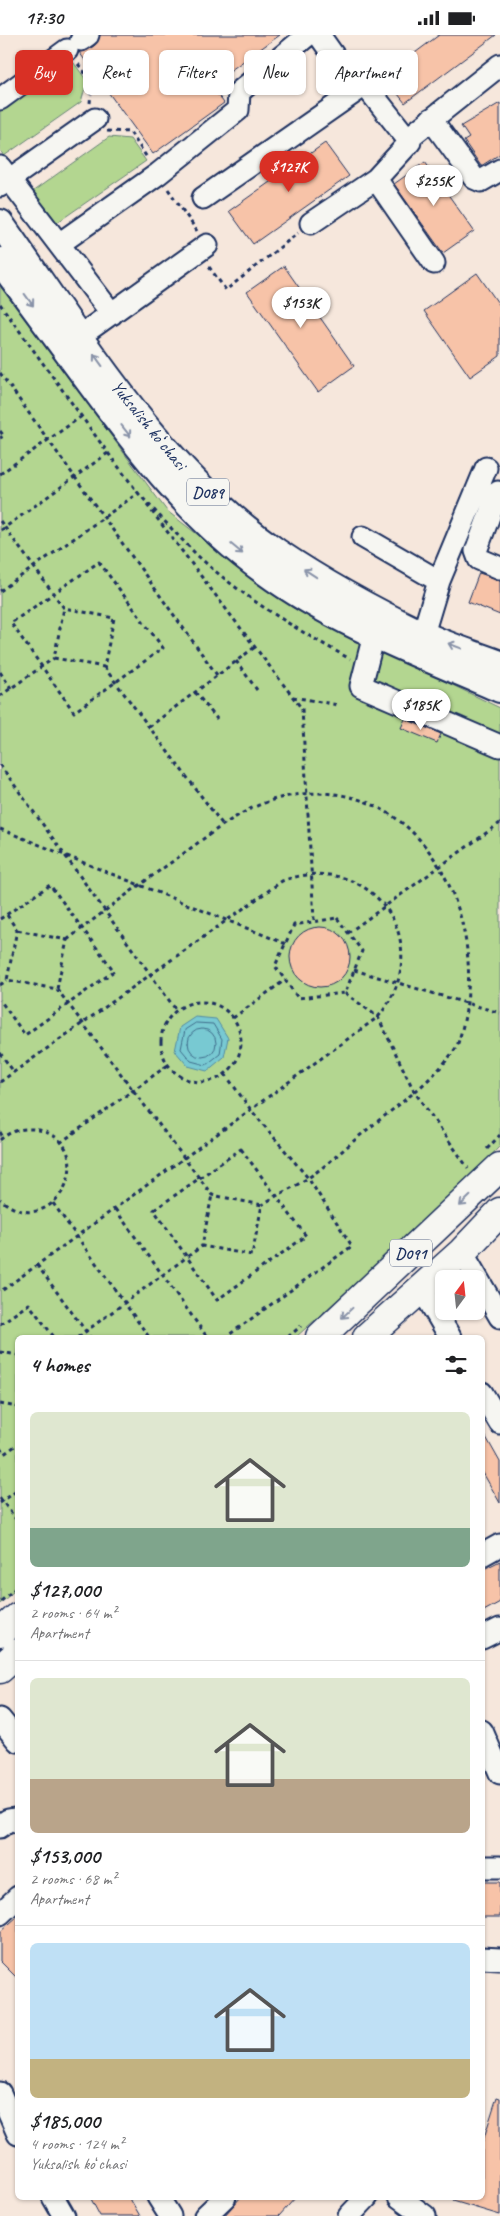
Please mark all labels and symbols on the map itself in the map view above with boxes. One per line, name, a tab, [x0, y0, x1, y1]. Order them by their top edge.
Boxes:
pin: $127K	[254, 151, 324, 193]
pin: $255K	[399, 165, 469, 207]
pin: $153K	[266, 287, 336, 329]
one-way arrow	[24, 293, 34, 307]
one-way arrow	[93, 353, 103, 367]
street label: Yuksalish koʻchasi	[106, 376, 193, 476]
one-way arrow	[120, 424, 131, 437]
road number: D089	[187, 479, 229, 506]
one-way arrow	[230, 543, 243, 554]
one-way arrow	[303, 567, 317, 578]
one-way arrow	[447, 641, 463, 650]
pin: $185K	[386, 689, 456, 731]
one-way arrow	[459, 1195, 471, 1207]
road number: D091	[390, 1239, 432, 1267]
north arrow	[435, 1270, 485, 1320]
one-way arrow	[340, 1307, 353, 1319]

